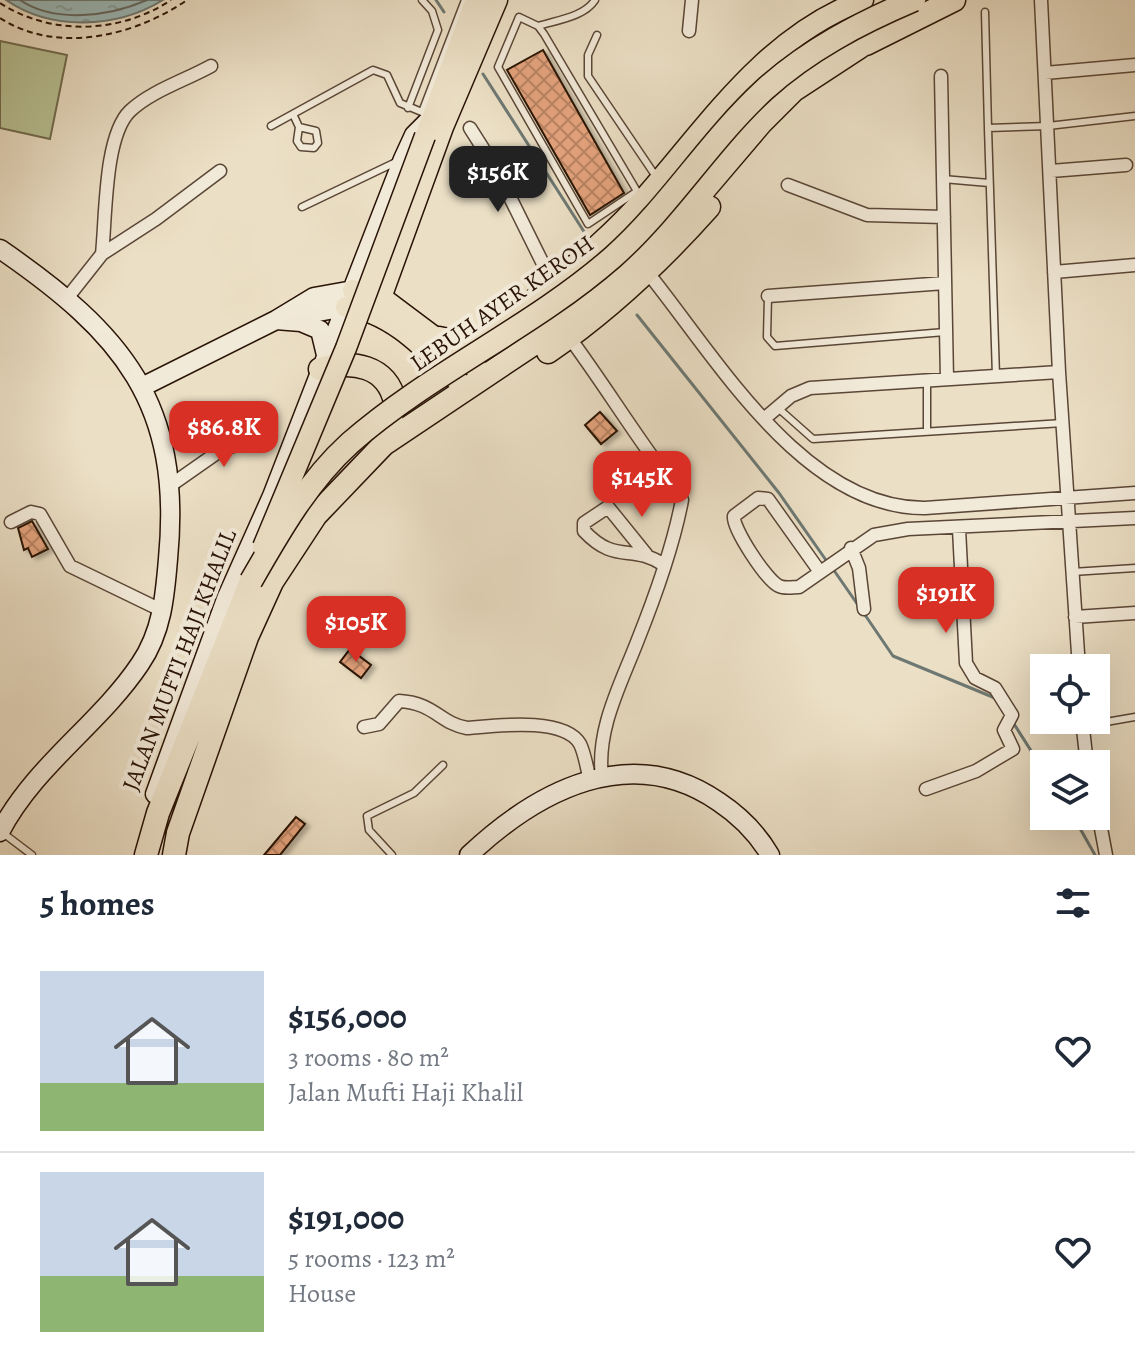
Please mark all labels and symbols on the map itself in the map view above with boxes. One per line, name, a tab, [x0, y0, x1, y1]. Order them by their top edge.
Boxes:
pin: $156K	[442, 146, 554, 214]
street label: LEBUH AYER KEROH	[404, 228, 600, 378]
pin: $86.8K	[159, 401, 289, 469]
pin: $145K	[586, 451, 698, 519]
street label: JALAN MUFTI HAJI KHALIL	[114, 524, 244, 795]
pin: $191K	[890, 567, 1002, 635]
pin: $105K	[300, 596, 412, 664]

